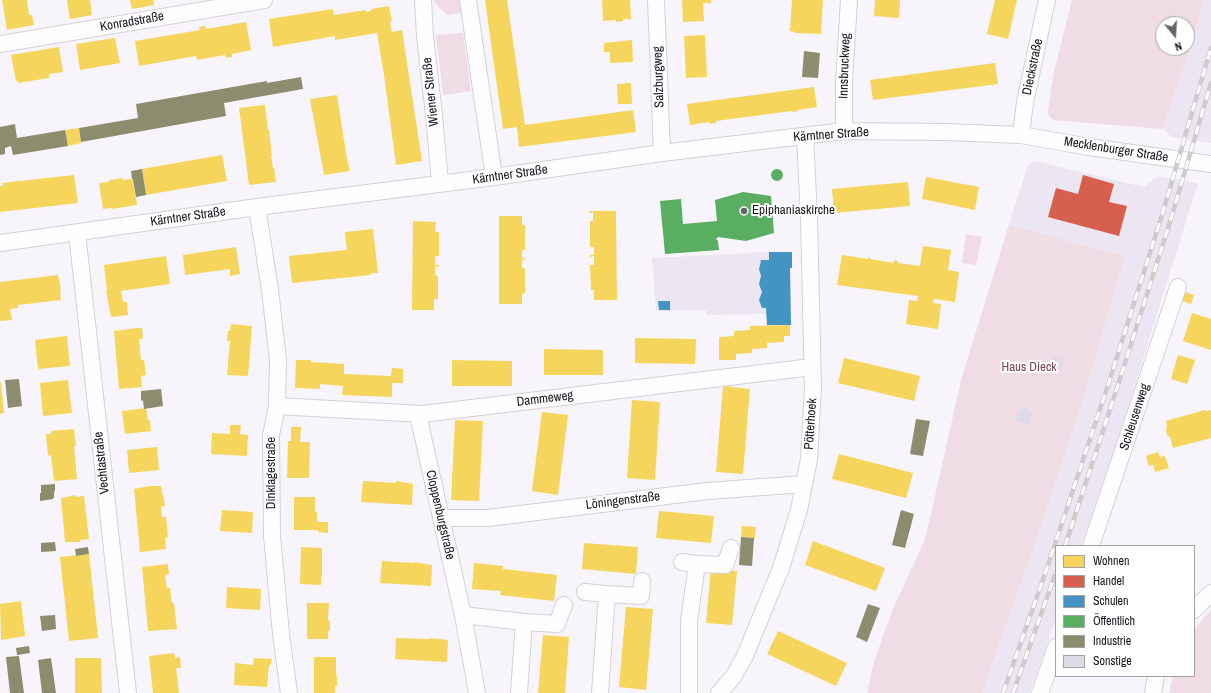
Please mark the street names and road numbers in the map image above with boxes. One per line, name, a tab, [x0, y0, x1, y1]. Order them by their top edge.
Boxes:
street label: Konradstraße	[99, 9, 165, 35]
street label: Innsbruckweg	[836, 33, 854, 99]
street label: Dieckstraße	[1019, 37, 1047, 97]
street label: Salzburgweg	[650, 46, 668, 108]
street label: Wiener Straße	[420, 57, 442, 127]
street label: Kärntner Straße	[793, 125, 869, 145]
street label: Mecklenburger Straße	[1063, 134, 1169, 166]
street label: Kärntner Straße	[471, 162, 549, 188]
street label: Kärntner Straße	[149, 204, 227, 230]
street label: Schleusenweg	[1117, 382, 1153, 452]
street label: Dammeweg	[516, 388, 574, 410]
street label: Pötterhoek	[801, 398, 821, 450]
street label: Vechtastraße	[91, 431, 113, 495]
street label: Dinklagestraße	[264, 437, 280, 509]
street label: Cloppenburgstraße	[422, 469, 458, 561]
street label: Löningenstraße	[585, 489, 661, 513]

